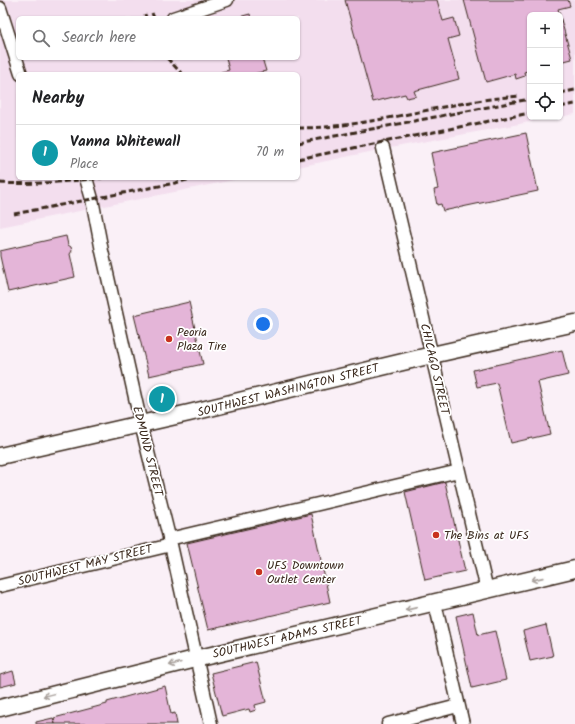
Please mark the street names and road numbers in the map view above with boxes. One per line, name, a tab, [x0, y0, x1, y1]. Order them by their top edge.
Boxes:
street label: CHICAGO STREET	[415, 322, 455, 418]
street label: SOUTHWEST WASHINGTON STREET	[195, 358, 382, 422]
street label: EDMUND STREET	[127, 404, 168, 500]
street label: SOUTHWEST MAY STREET	[16, 539, 156, 591]
street label: SOUTHWEST ADAMS STREET	[211, 611, 365, 664]

